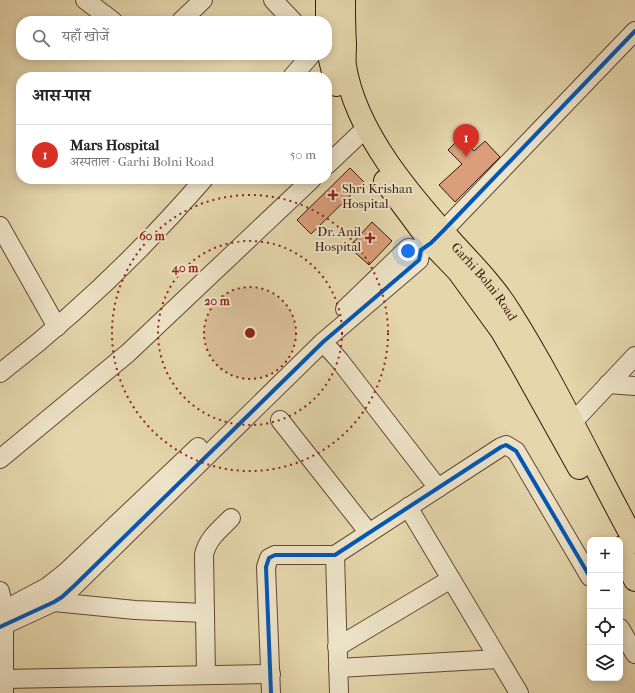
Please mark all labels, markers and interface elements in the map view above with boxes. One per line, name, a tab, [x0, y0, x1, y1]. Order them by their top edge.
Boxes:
search box	[16, 16, 332, 60]
icon: search	[30, 27, 52, 49]
text: यहाँ खोजें	[62, 27, 109, 45]
text: आस-पास	[32, 85, 91, 105]
pin: 1	[453, 124, 479, 157]
text: Mars Hospital	[70, 136, 159, 154]
text: 1	[43, 147, 47, 162]
text: 50 m	[290, 147, 316, 162]
text: अस्पताल · Garhi Bolni Road	[70, 154, 214, 169]
place label: Shri Krishan Hospital	[342, 181, 413, 211]
marker: Shri Krishan Hospital	[327, 189, 339, 201]
place label: Dr. Anil Hospital	[314, 224, 361, 254]
text: 60 m	[139, 229, 166, 243]
marker: Dr. Anil Hospital	[364, 232, 376, 244]
street label: Garhi Bolni Road	[449, 239, 521, 324]
your location	[398, 241, 418, 261]
text: 40 m	[171, 261, 199, 276]
text: 20 m	[204, 294, 231, 308]
centre of rings	[243, 326, 257, 340]
map controls	[587, 537, 623, 681]
button: +	[587, 537, 623, 573]
button: −	[587, 573, 623, 609]
button: locate	[587, 609, 623, 645]
button: layers	[587, 645, 623, 681]

